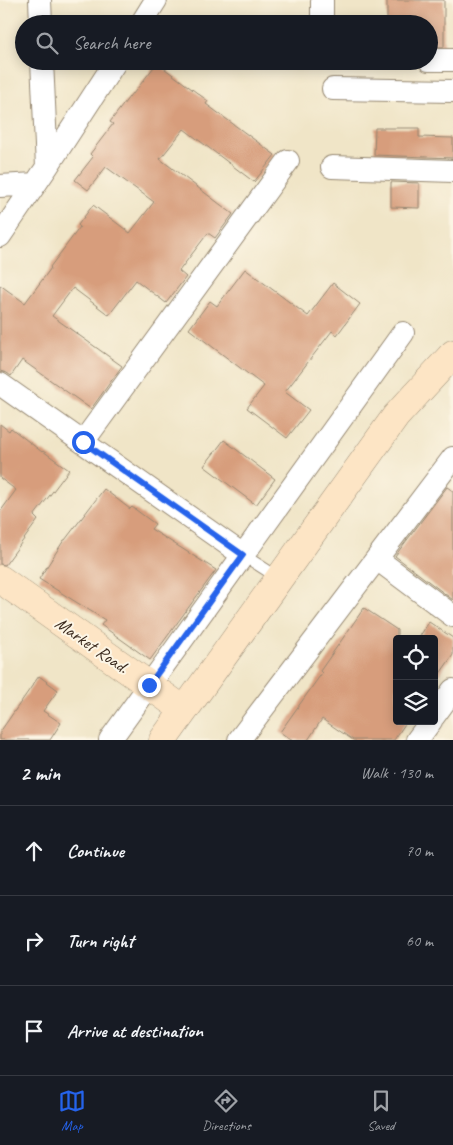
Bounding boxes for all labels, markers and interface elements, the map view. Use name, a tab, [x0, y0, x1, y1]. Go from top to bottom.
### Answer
search box	[15, 15, 438, 70]
icon: search	[33, 29, 61, 57]
text: Search here	[73, 31, 150, 55]
route start	[72, 431, 95, 454]
street label: Market Road.	[51, 612, 133, 678]
map controls	[393, 635, 438, 725]
button: locate	[393, 635, 438, 680]
route end	[138, 674, 161, 697]
button: layers	[393, 680, 438, 725]
text: 2 min	[20, 760, 60, 786]
text: Walk · 130 m	[361, 763, 433, 783]
icon: ahead	[20, 837, 48, 865]
text: Continue	[67, 839, 124, 863]
text: 70 m	[406, 841, 433, 861]
icon: right	[20, 927, 48, 955]
text: Turn right	[67, 929, 134, 953]
text: 60 m	[406, 931, 433, 951]
icon: arrive	[20, 1017, 48, 1045]
text: Arrive at destination	[67, 1019, 203, 1043]
tab: Map	[58, 1087, 86, 1134]
tab: Directions	[202, 1087, 251, 1134]
tab: Saved	[367, 1087, 395, 1134]

